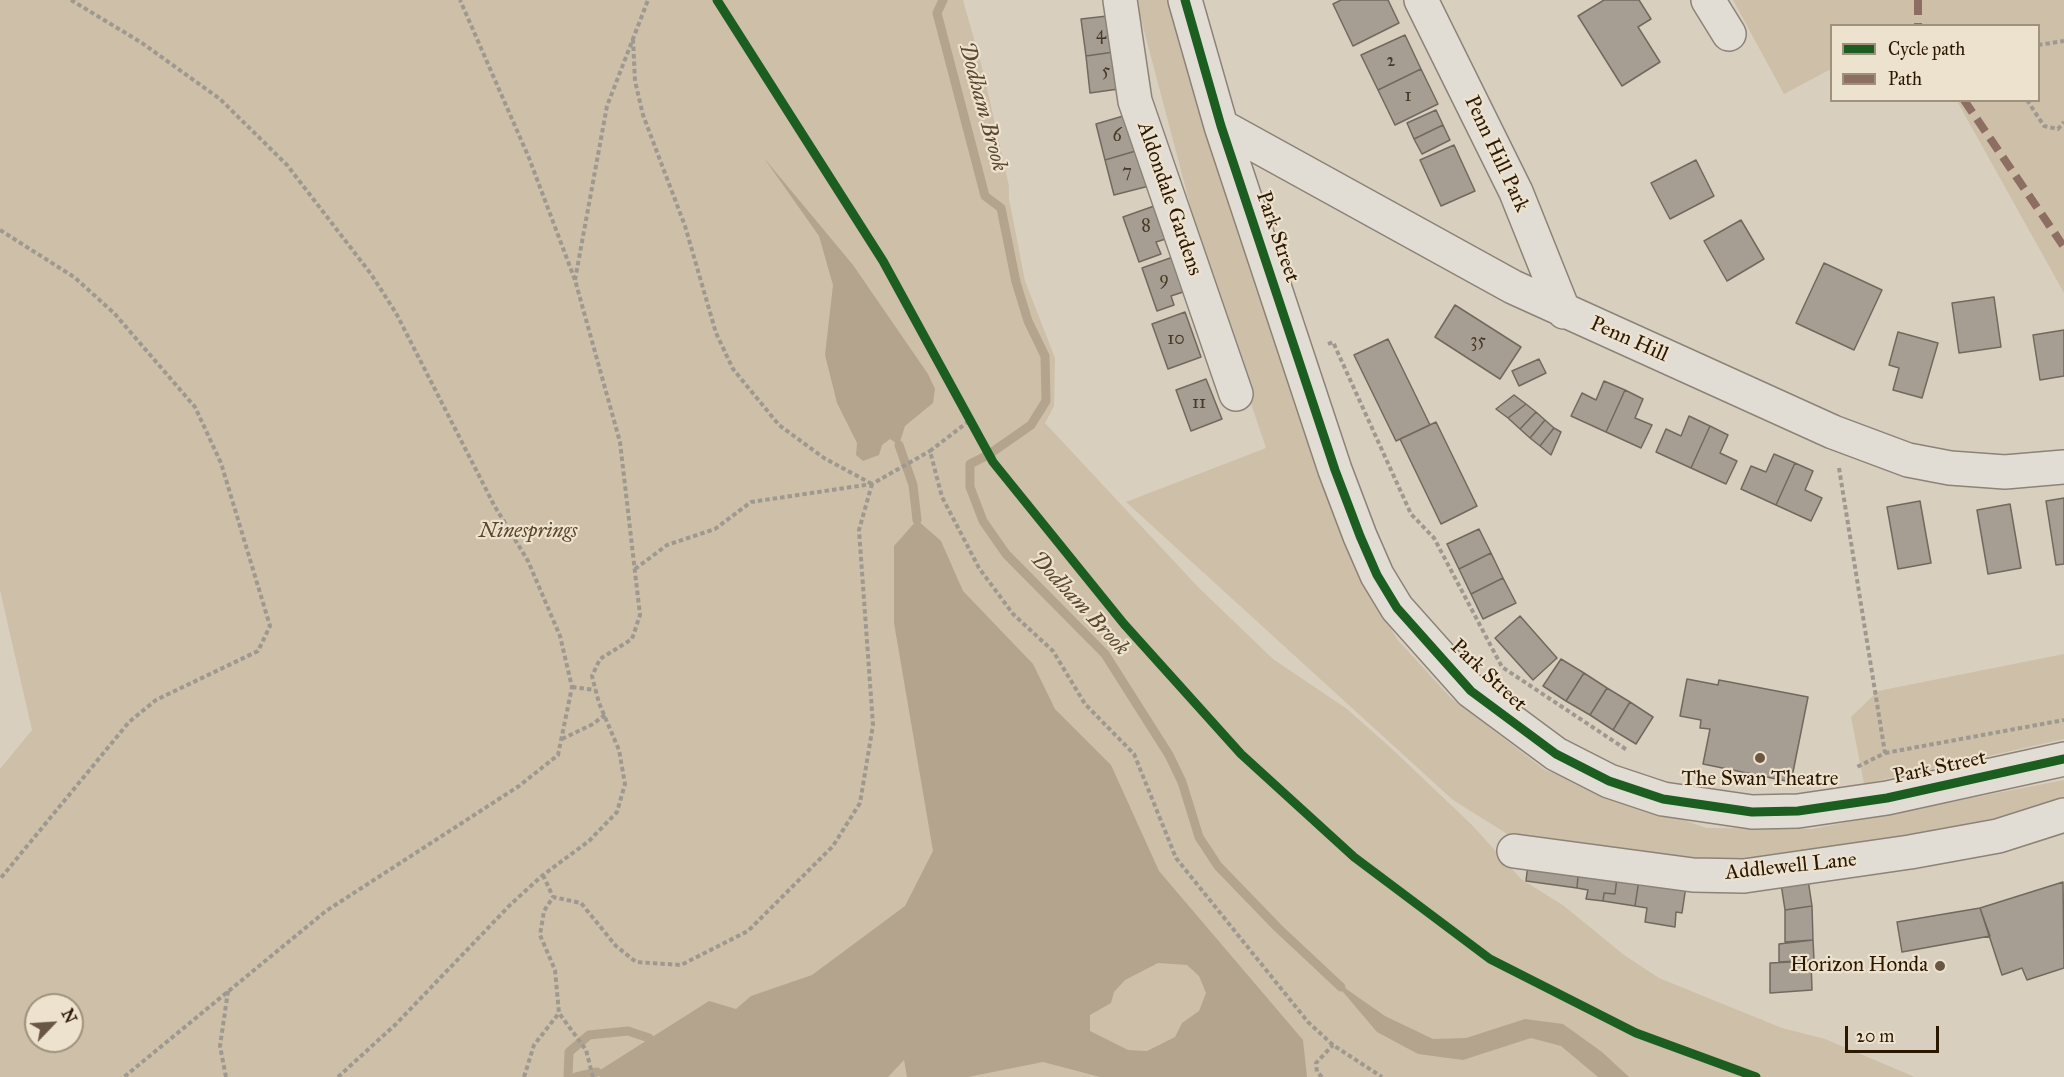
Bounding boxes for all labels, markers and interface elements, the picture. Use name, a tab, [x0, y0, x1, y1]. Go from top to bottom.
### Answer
house number: 4	[1096, 24, 1106, 46]
legend	[1830, 24, 2040, 102]
text: Cycle path	[1888, 38, 1965, 60]
water label: Dodham Brook	[952, 39, 1012, 175]
house number: 2	[1387, 51, 1395, 73]
house number: 5	[1102, 61, 1110, 83]
text: Path	[1888, 68, 1922, 90]
house number: 1	[1404, 86, 1412, 108]
street label: Penn Hill Park	[1458, 92, 1534, 216]
street label: Aldondale Gardens	[1131, 119, 1207, 279]
house number: 6	[1112, 126, 1122, 148]
house number: 7	[1122, 162, 1132, 184]
street label: Park Street	[1250, 188, 1304, 286]
house number: 8	[1141, 216, 1151, 238]
house number: 9	[1159, 269, 1169, 291]
street label: Penn Hill	[1586, 312, 1672, 368]
house number: 10	[1167, 329, 1185, 351]
house number: 35	[1470, 331, 1486, 353]
house number: 11	[1192, 393, 1206, 415]
park label: Ninesprings	[479, 519, 577, 545]
water label: Dodham Brook	[1024, 546, 1134, 662]
street label: Park Street	[1445, 635, 1531, 717]
street label: Park Street	[1891, 746, 1989, 790]
marker: The Swan Theatre	[1753, 751, 1767, 765]
place label: The Swan Theatre	[1681, 767, 1839, 793]
street label: Addlewell Lane	[1724, 848, 1858, 886]
place label: Horizon Honda	[1790, 953, 1928, 979]
marker: Horizon Honda	[1933, 959, 1947, 973]
north arrow	[24, 993, 84, 1053]
text: N	[57, 1006, 80, 1026]
scale bar	[1848, 1014, 1942, 1052]
text: 20 m	[1856, 1025, 1894, 1047]

